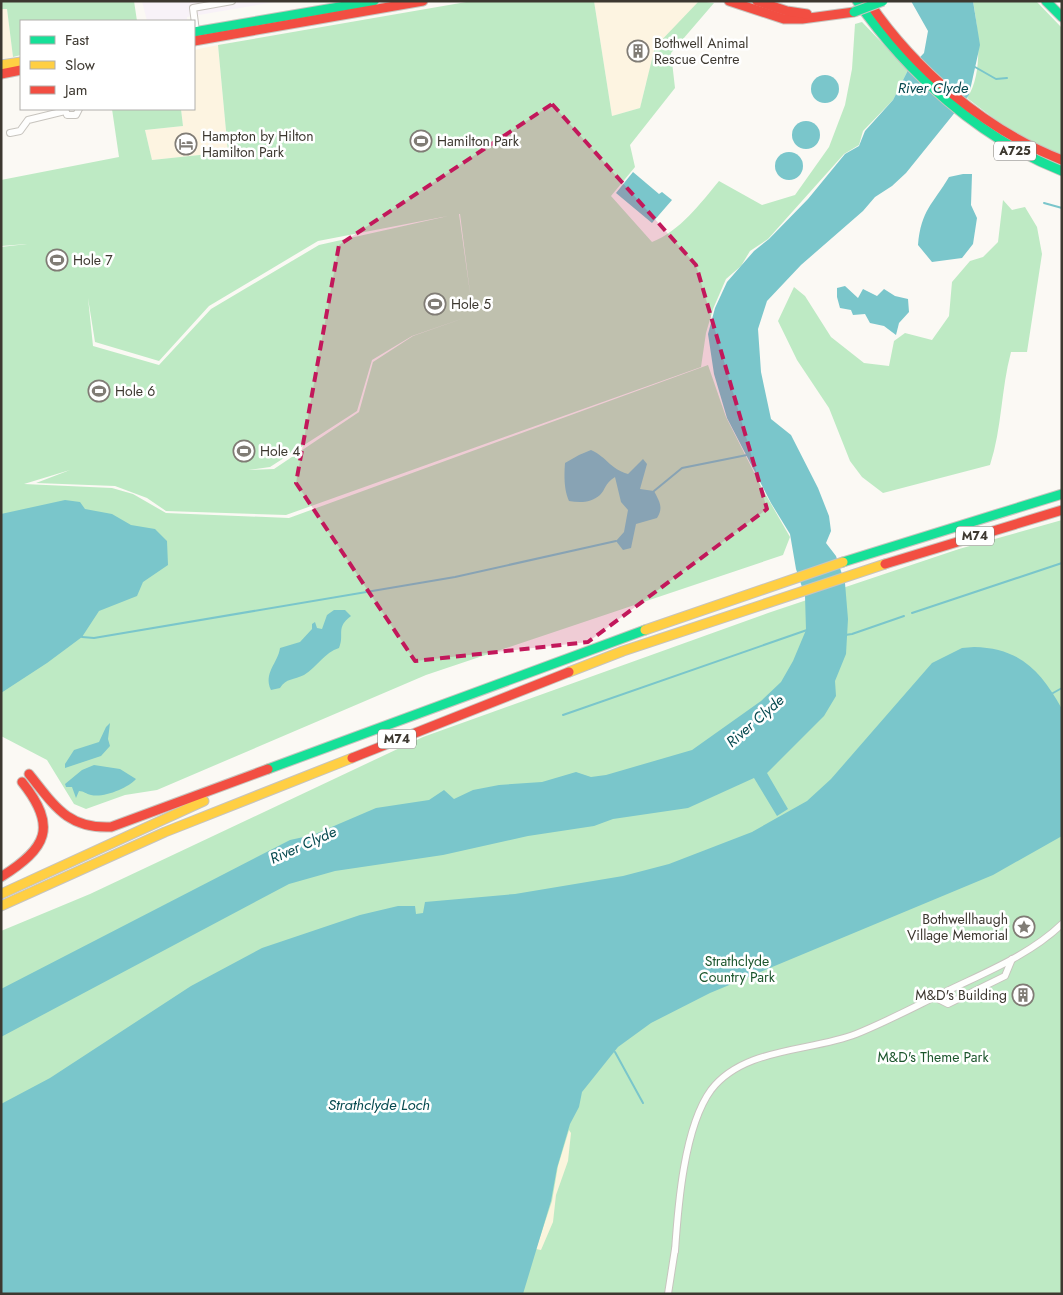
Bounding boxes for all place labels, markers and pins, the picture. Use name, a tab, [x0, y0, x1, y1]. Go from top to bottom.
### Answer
place label: Bothwell Animal Rescue Centre	[654, 33, 748, 69]
building icon: Bothwell Animal Rescue Centre	[626, 39, 650, 63]
place label: Hampton by Hilton Hamilton Park	[202, 126, 314, 162]
sports icon: Hamilton Park	[409, 129, 433, 153]
place label: Hamilton Park	[437, 131, 520, 151]
hotel icon: Hampton by Hilton Hamilton Park	[174, 132, 198, 156]
sports icon: Hole 7	[45, 248, 69, 272]
place label: Hole 7	[73, 250, 113, 270]
sports icon: Hole 5	[423, 292, 447, 316]
place label: Hole 5	[451, 294, 491, 314]
sports icon: Hole 6	[87, 379, 111, 403]
place label: Hole 6	[115, 381, 155, 401]
sports icon: Hole 4	[232, 439, 256, 463]
place label: Hole 4	[260, 441, 300, 461]
place label: Bothwellhaugh Village Memorial	[907, 909, 1008, 945]
place icon: Bothwellhaugh Village Memorial	[1012, 915, 1036, 939]
building icon: M&D's Building	[1011, 983, 1035, 1007]
place label: M&D's Building	[915, 985, 1007, 1005]

